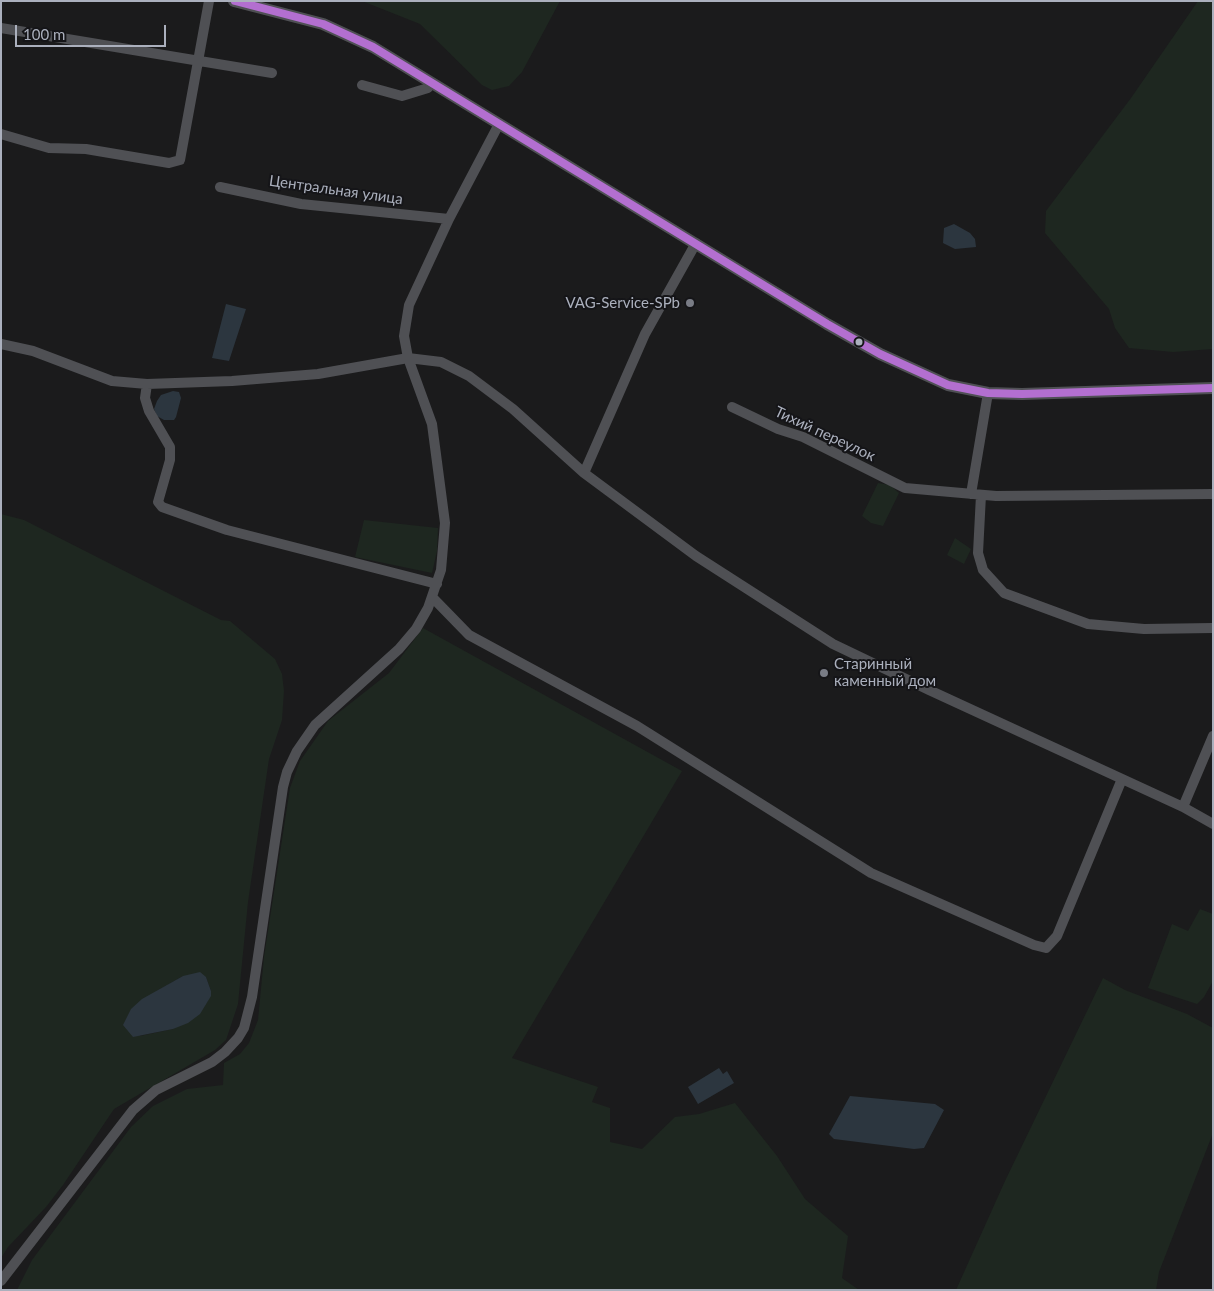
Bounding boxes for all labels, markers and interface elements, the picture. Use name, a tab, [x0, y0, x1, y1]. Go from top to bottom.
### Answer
scale bar	[18, 15, 169, 47]
text: 100 m	[23, 25, 65, 43]
street label: Центральная улица	[268, 172, 404, 208]
place label: VAG-Service-SPb	[565, 294, 680, 312]
marker: VAG-Service-SPb	[684, 297, 696, 309]
unlabelled marker	[854, 337, 864, 347]
street label: Тихий переулок	[772, 403, 878, 465]
place label: Старинный каменный дом	[834, 655, 936, 690]
marker: Старинный каменный дом	[818, 667, 830, 679]

